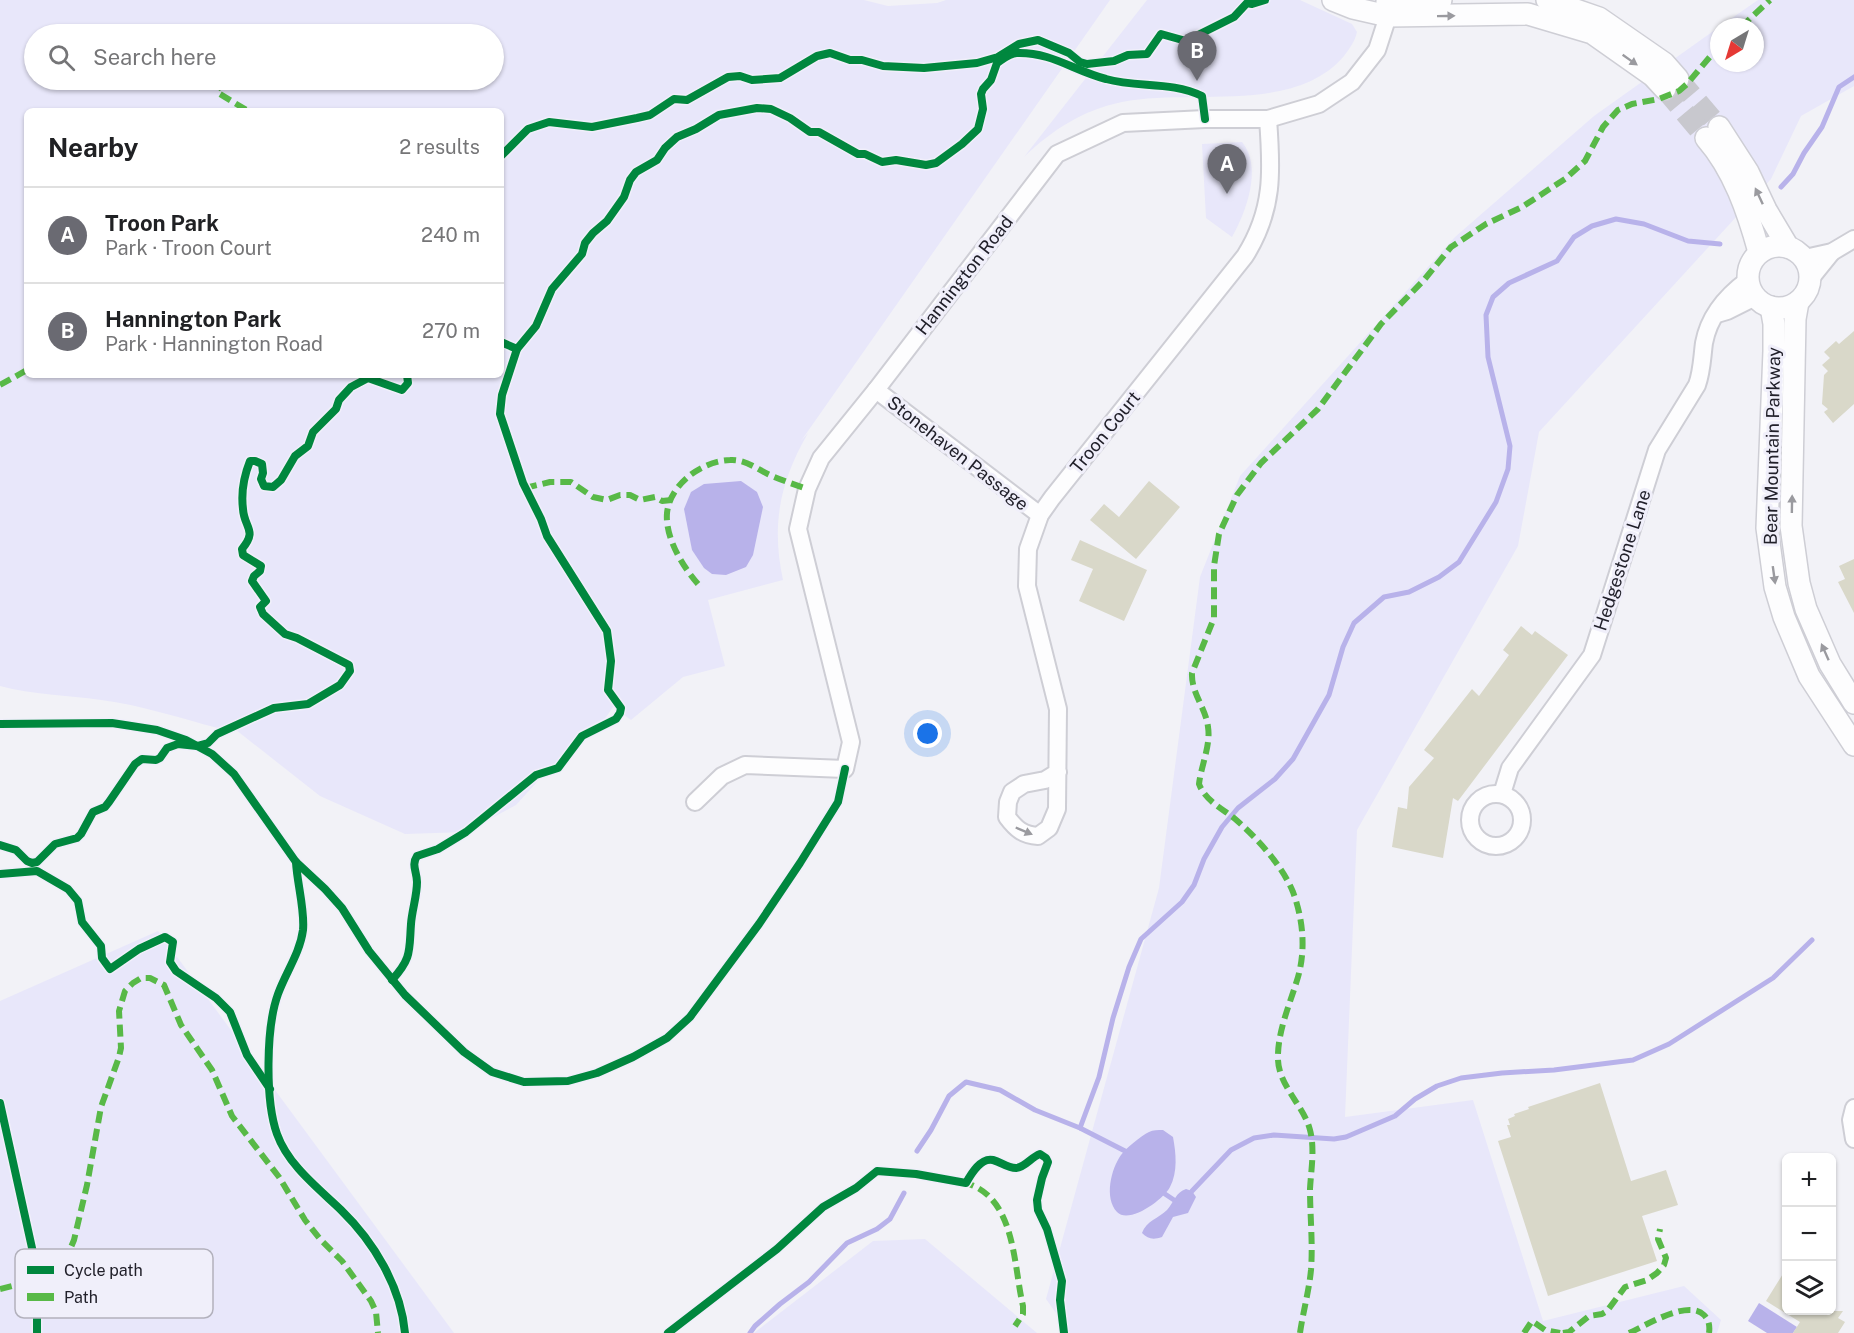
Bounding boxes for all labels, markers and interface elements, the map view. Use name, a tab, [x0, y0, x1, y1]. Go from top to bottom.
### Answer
one-way arrow	[1437, 11, 1456, 20]
north arrow	[1710, 18, 1764, 72]
search box	[24, 24, 504, 90]
pin: B	[1178, 32, 1216, 81]
icon: search	[45, 41, 78, 74]
text: Search here	[93, 44, 217, 70]
one-way arrow	[1622, 54, 1638, 66]
text: Nearby	[48, 132, 138, 163]
text: 2 results	[399, 135, 480, 159]
pin: A	[1208, 144, 1246, 194]
one-way arrow	[1755, 187, 1764, 204]
text: Troon Park	[105, 210, 219, 236]
street label: Hannington Road	[911, 211, 1017, 339]
text: A	[60, 223, 75, 247]
text: 240 m	[421, 223, 480, 247]
text: Park · Troon Court	[105, 236, 272, 260]
text: Hannington Park	[105, 306, 281, 332]
text: B	[61, 319, 74, 343]
text: 270 m	[422, 319, 480, 343]
text: Park · Hannington Road	[105, 332, 323, 356]
street label: Bear Mountain Parkway	[1760, 346, 1784, 545]
street label: Troon Court	[1066, 387, 1144, 477]
street label: Stonehaven Passage	[883, 391, 1033, 515]
street label: Hedgestone Lane	[1589, 487, 1655, 633]
one-way arrow	[1787, 495, 1797, 514]
one-way arrow	[1769, 565, 1778, 584]
one-way arrow	[1820, 643, 1830, 661]
your location	[913, 719, 942, 748]
one-way arrow	[1015, 826, 1033, 836]
map controls	[1782, 1153, 1836, 1315]
button: +	[1782, 1153, 1836, 1207]
button: −	[1782, 1207, 1836, 1261]
legend	[15, 1249, 213, 1318]
text: Cycle path	[64, 1261, 143, 1280]
button: layers	[1782, 1261, 1836, 1315]
text: Path	[64, 1288, 98, 1307]

